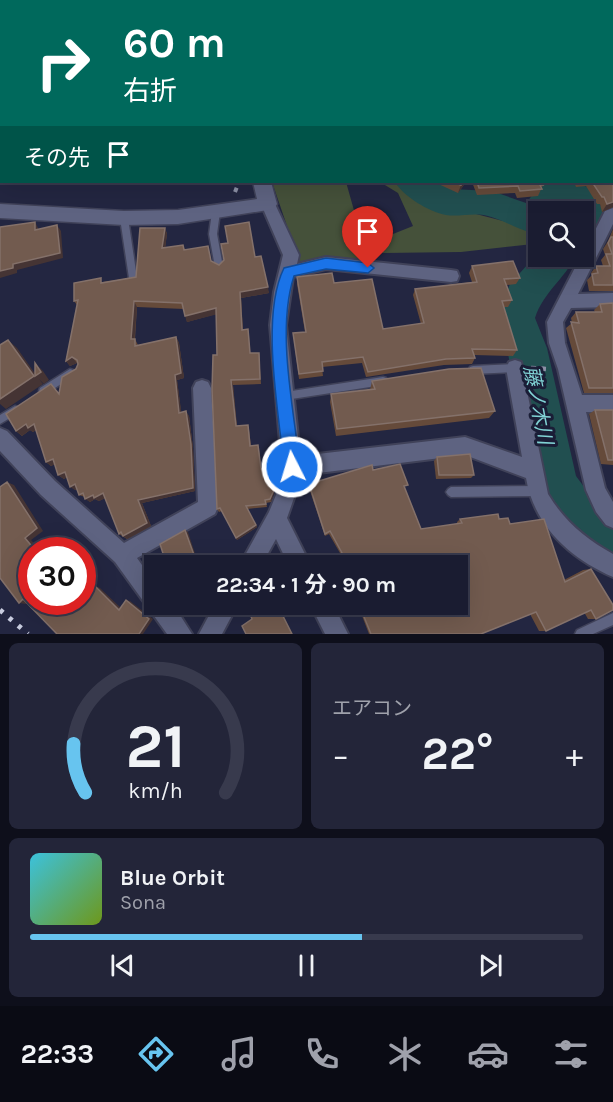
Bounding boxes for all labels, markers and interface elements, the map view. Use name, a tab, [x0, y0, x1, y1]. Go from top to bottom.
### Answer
text: 60 m	[123, 18, 226, 68]
icon: right	[24, 24, 102, 102]
text: 右折	[123, 75, 177, 107]
icon: arrive	[102, 138, 135, 171]
text: その先	[24, 145, 90, 171]
map controls	[528, 201, 594, 267]
button: search	[528, 201, 594, 267]
pin	[342, 206, 393, 268]
icon: arrive	[351, 215, 384, 248]
water label: 藤ノ木川	[519, 364, 557, 448]
position arrow	[260, 435, 324, 499]
speed limit sign: 30	[18, 537, 96, 615]
text: 22:34 · 1 分 · 90 m	[216, 572, 396, 598]
text: エアコン	[332, 697, 412, 720]
text: 21	[125, 710, 185, 783]
text: 22°	[422, 728, 493, 780]
text: −	[332, 736, 349, 774]
text: +	[566, 736, 583, 774]
text: km/h	[128, 778, 183, 803]
text: Blue Orbit	[120, 865, 225, 891]
text: Sona	[120, 891, 166, 914]
icon: previous	[106, 949, 139, 982]
icon: pause	[290, 949, 323, 982]
icon: next	[474, 949, 507, 982]
icon: directions	[135, 1033, 177, 1075]
icon: music	[218, 1033, 260, 1075]
icon: phone	[301, 1033, 343, 1075]
icon: climate	[384, 1033, 426, 1075]
icon: car	[467, 1033, 509, 1075]
icon: filters	[550, 1033, 592, 1075]
text: 22:33	[21, 1038, 94, 1070]

